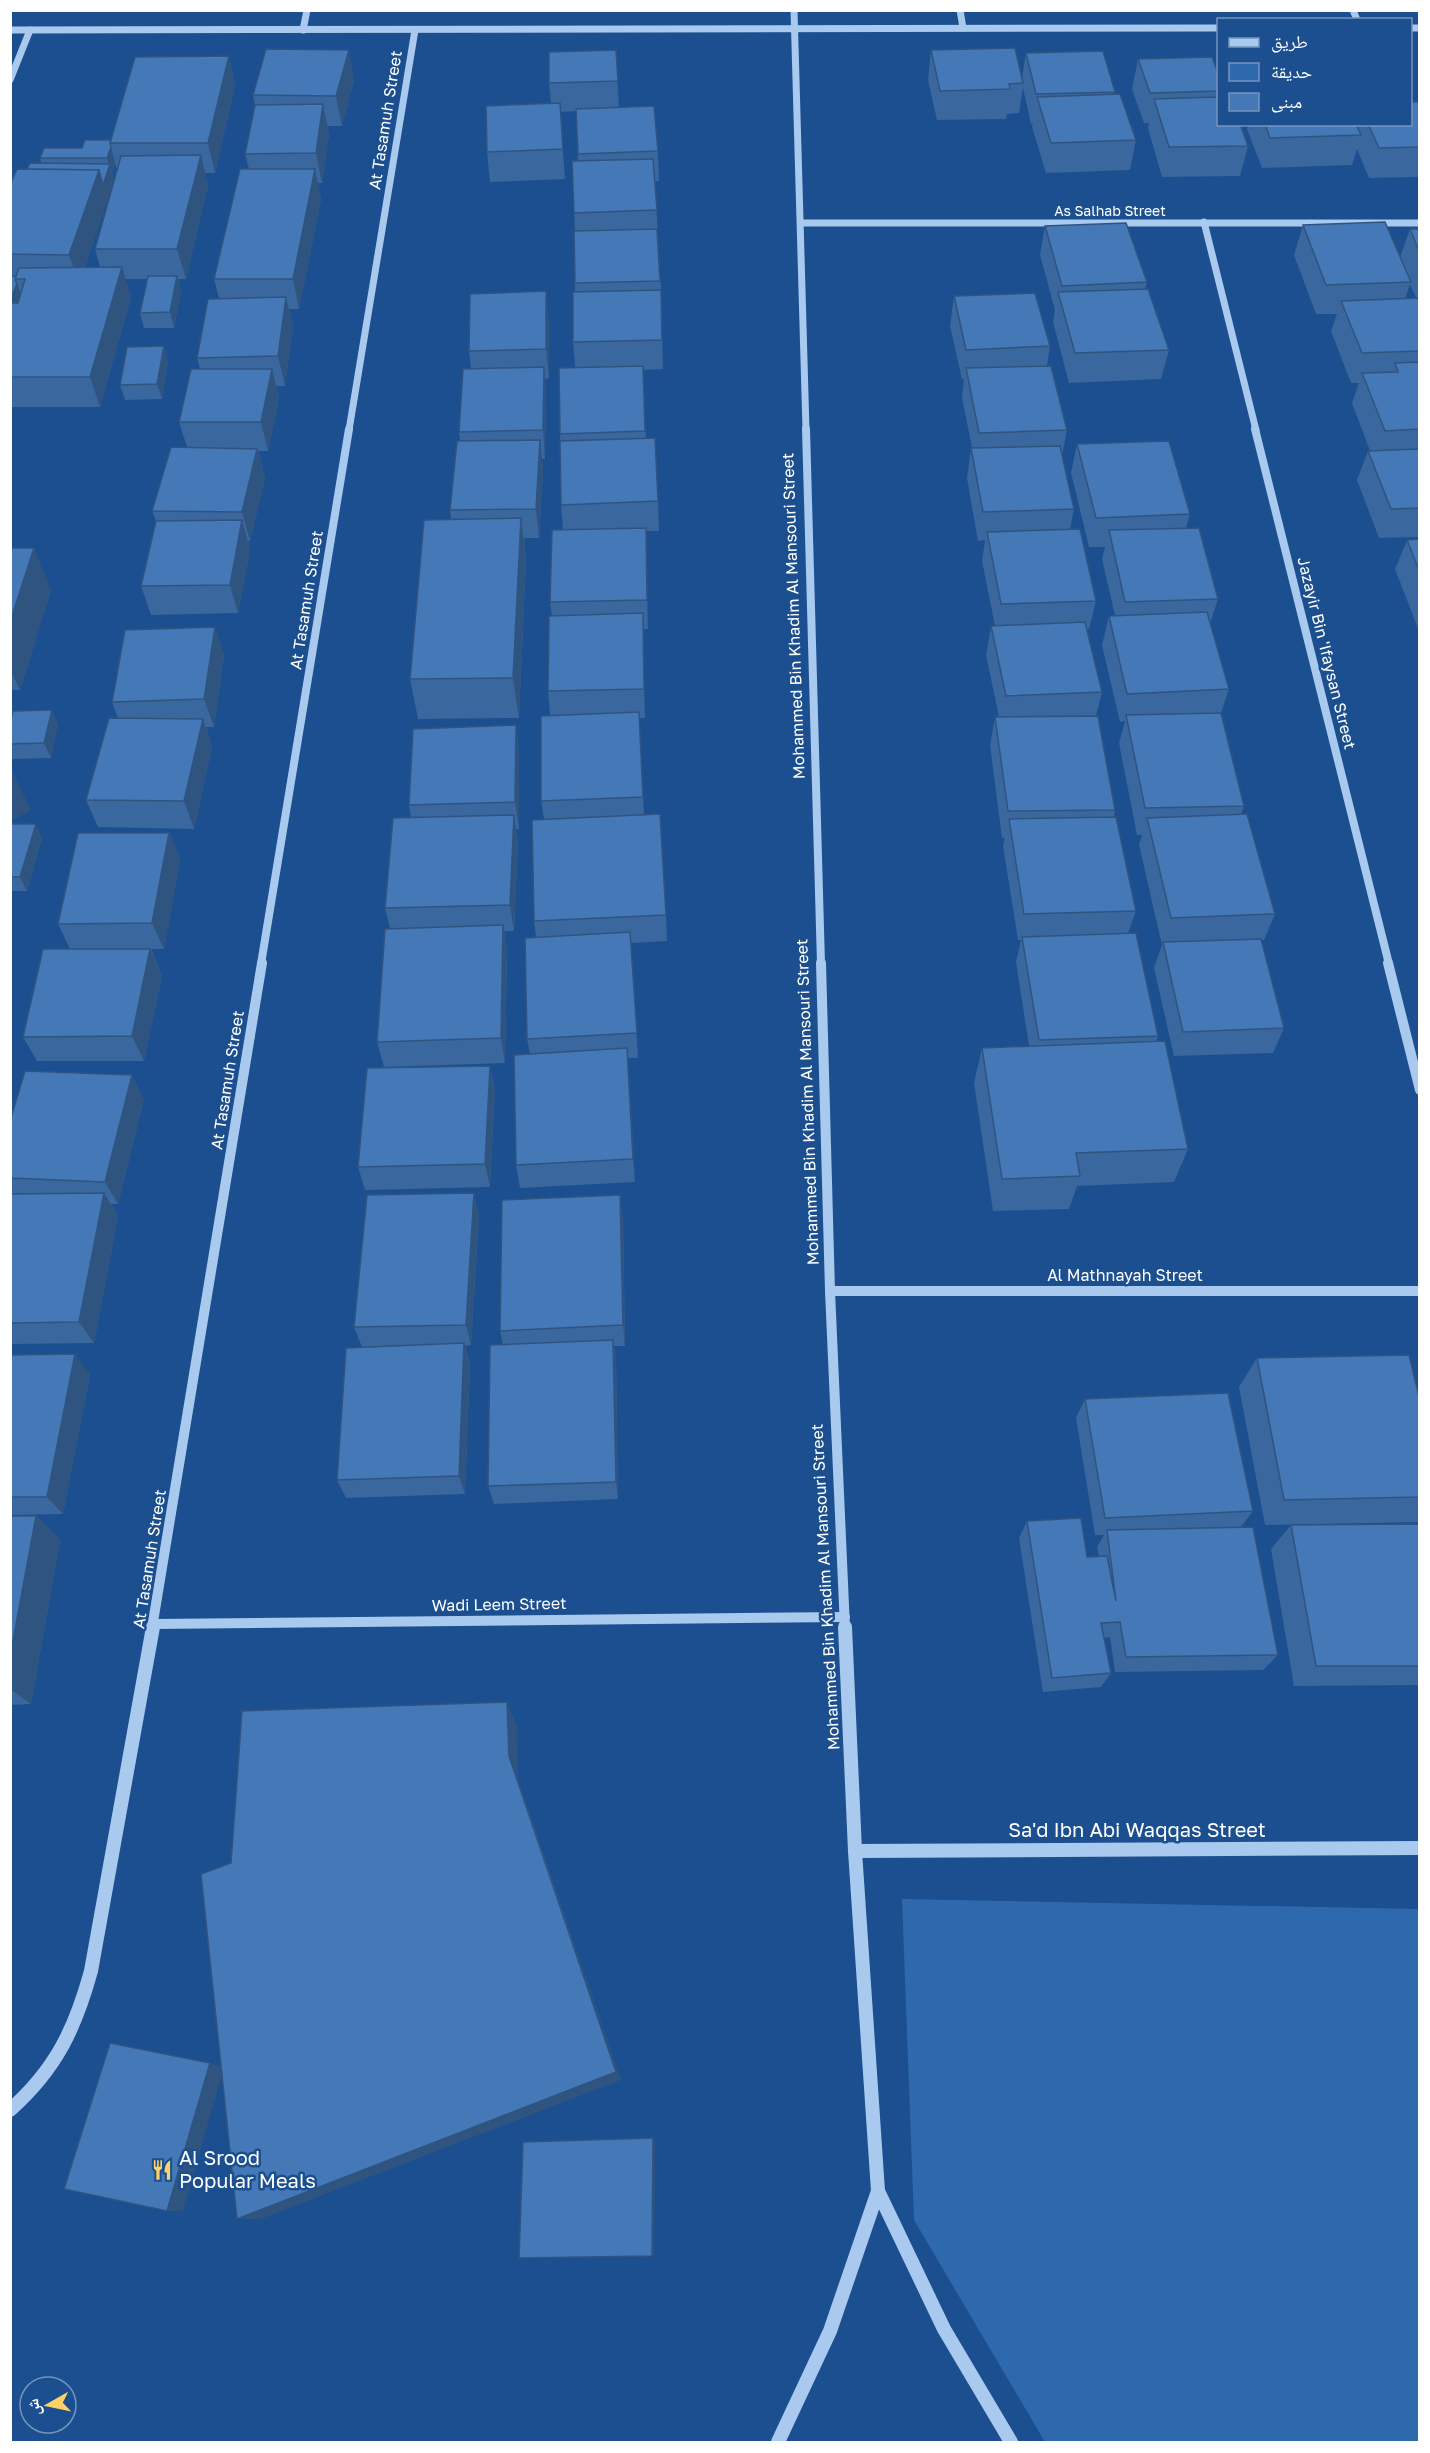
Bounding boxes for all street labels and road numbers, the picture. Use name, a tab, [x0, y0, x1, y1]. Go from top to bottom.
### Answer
street label: At Tasamuh Street	[364, 49, 406, 191]
street label: As Salhab Street	[1054, 202, 1166, 219]
street label: Mohammed Bin Khadim Al Mansouri Street	[777, 452, 809, 780]
street label: At Tasamuh Street	[285, 529, 327, 671]
street label: Jazayir Bin 'Ifaysan Street	[1293, 555, 1361, 751]
street label: Mohammed Bin Khadim Al Mansouri Street	[791, 938, 823, 1266]
street label: At Tasamuh Street	[206, 1009, 248, 1151]
street label: Al Mathnayah Street	[1047, 1265, 1203, 1285]
street label: Mohammed Bin Khadim Al Mansouri Street	[806, 1423, 844, 1751]
street label: At Tasamuh Street	[128, 1488, 170, 1630]
street label: Wadi Leem Street	[431, 1593, 567, 1615]
street label: Sa'd Ibn Abi Waqqas Street	[1008, 1817, 1266, 1841]

